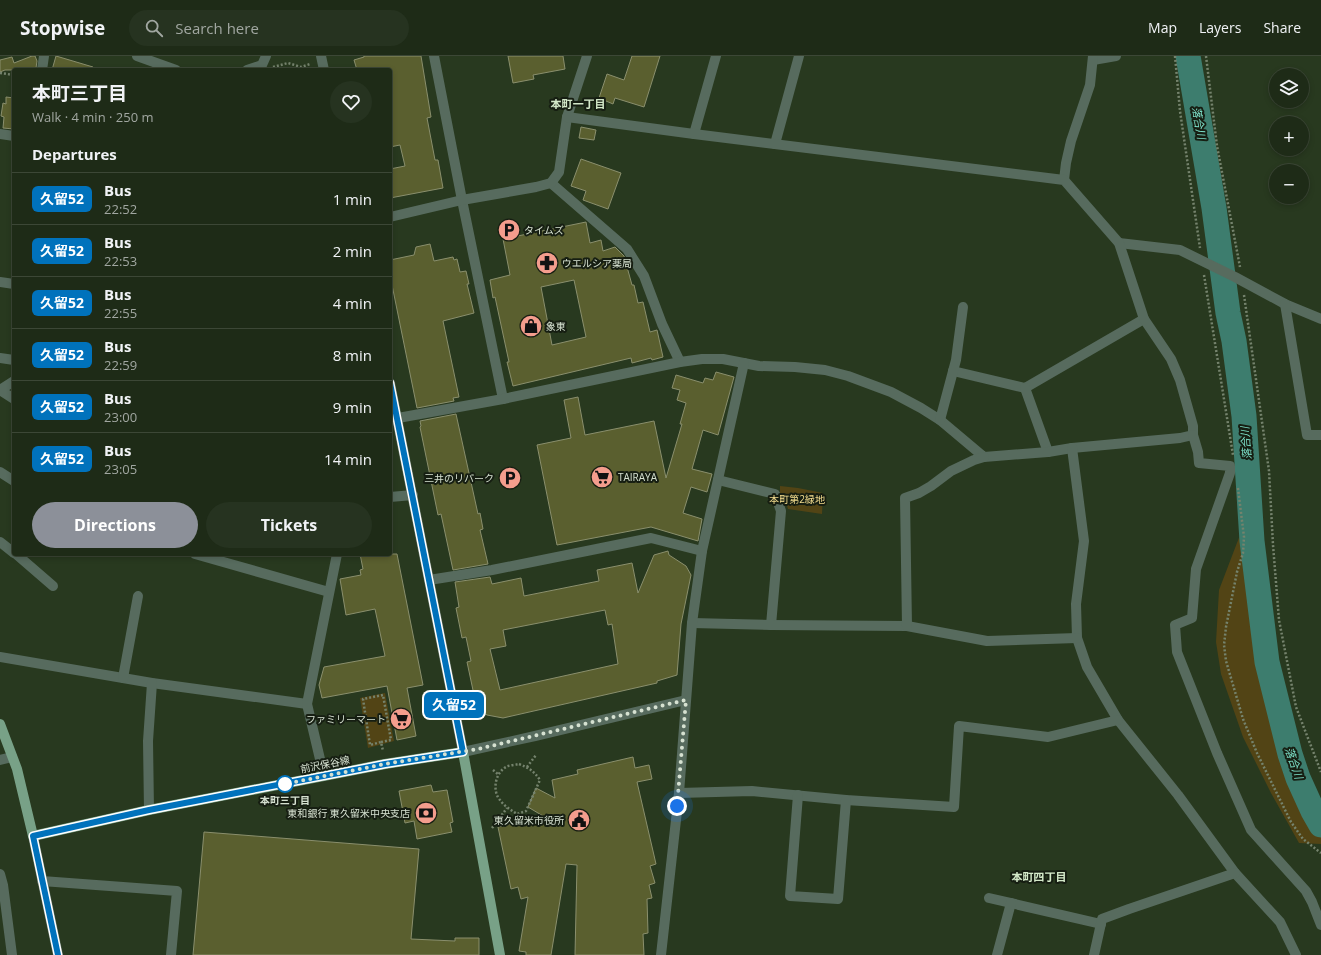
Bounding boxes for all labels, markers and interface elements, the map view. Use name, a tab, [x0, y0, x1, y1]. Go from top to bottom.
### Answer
search box	[129, 10, 409, 46]
text: Stopwise	[20, 15, 105, 41]
icon: search	[143, 17, 165, 39]
text: Search here	[175, 18, 259, 38]
text: Map	[1148, 18, 1177, 37]
text: Layers	[1199, 18, 1241, 37]
text: Share	[1263, 18, 1301, 37]
map controls	[1269, 68, 1309, 204]
button: layers	[1269, 68, 1309, 108]
text: 本町三丁目	[32, 80, 127, 106]
button: heart	[330, 81, 372, 123]
district label: 本町一丁目	[551, 96, 606, 111]
water label: 落合川	[1189, 105, 1210, 141]
text: Walk · 4 min · 250 m	[32, 108, 154, 126]
button: +	[1269, 116, 1309, 156]
text: Departures	[32, 144, 117, 164]
button: −	[1269, 164, 1309, 204]
text: Bus	[104, 180, 131, 200]
text: 久留52	[40, 189, 84, 208]
text: 1 min	[333, 189, 372, 209]
text: 22:52	[104, 200, 137, 218]
parking icon: タイムズ	[496, 217, 522, 243]
place label: タイムズ	[524, 223, 564, 237]
text: Bus	[104, 232, 131, 252]
text: 久留52	[40, 241, 84, 260]
text: 2 min	[333, 241, 372, 261]
pharmacy icon: ウエルシア薬局	[534, 250, 560, 276]
text: 22:53	[104, 252, 137, 270]
place label: ウエルシア薬局	[562, 256, 632, 270]
text: Bus	[104, 284, 131, 304]
text: 久留52	[40, 293, 84, 312]
text: 4 min	[333, 293, 372, 313]
text: 22:55	[104, 304, 137, 322]
shop icon: 象東	[518, 313, 544, 339]
place label: 象東	[546, 319, 566, 333]
text: Bus	[104, 336, 131, 356]
text: 久留52	[40, 345, 84, 364]
text: 8 min	[333, 345, 372, 365]
text: 22:59	[104, 356, 137, 374]
text: Bus	[104, 388, 131, 408]
text: 久留52	[40, 397, 84, 416]
text: 9 min	[333, 397, 372, 417]
text: 23:00	[104, 408, 137, 426]
water label: 落合川	[1237, 425, 1254, 460]
text: Bus	[104, 440, 131, 460]
text: 久留52	[40, 449, 84, 468]
text: 14 min	[324, 449, 372, 469]
text: 23:05	[104, 460, 137, 478]
supermarket icon: TAIRAYA	[589, 464, 615, 490]
parking icon: 三井のリパーク	[497, 465, 523, 491]
place label: TAIRAYA	[618, 470, 658, 484]
place label: 三井のリパーク	[424, 471, 494, 485]
park label: 本町第2緑地	[769, 492, 826, 506]
button: Directions	[32, 502, 198, 548]
button: Tickets	[206, 502, 372, 548]
line badge: 久留52	[426, 692, 482, 718]
text: 久留52	[432, 695, 476, 714]
supermarket icon: ファミリーマート	[388, 706, 414, 732]
place label: ファミリーマート	[306, 712, 386, 726]
water label: 落合川	[1282, 745, 1307, 782]
street label: 前沢保谷線	[299, 752, 351, 776]
marker: 本町三丁目	[276, 775, 294, 793]
place label: 本町三丁目	[259, 793, 310, 807]
your location	[667, 796, 687, 816]
bank icon: 東和銀行 東久留米中央支店	[413, 800, 439, 826]
place label: 東和銀行 東久留米中央支店	[287, 806, 410, 820]
public building icon: 東久留米市役所	[566, 807, 592, 833]
place label: 東久留米市役所	[494, 813, 564, 827]
district label: 本町四丁目	[1012, 869, 1067, 884]

